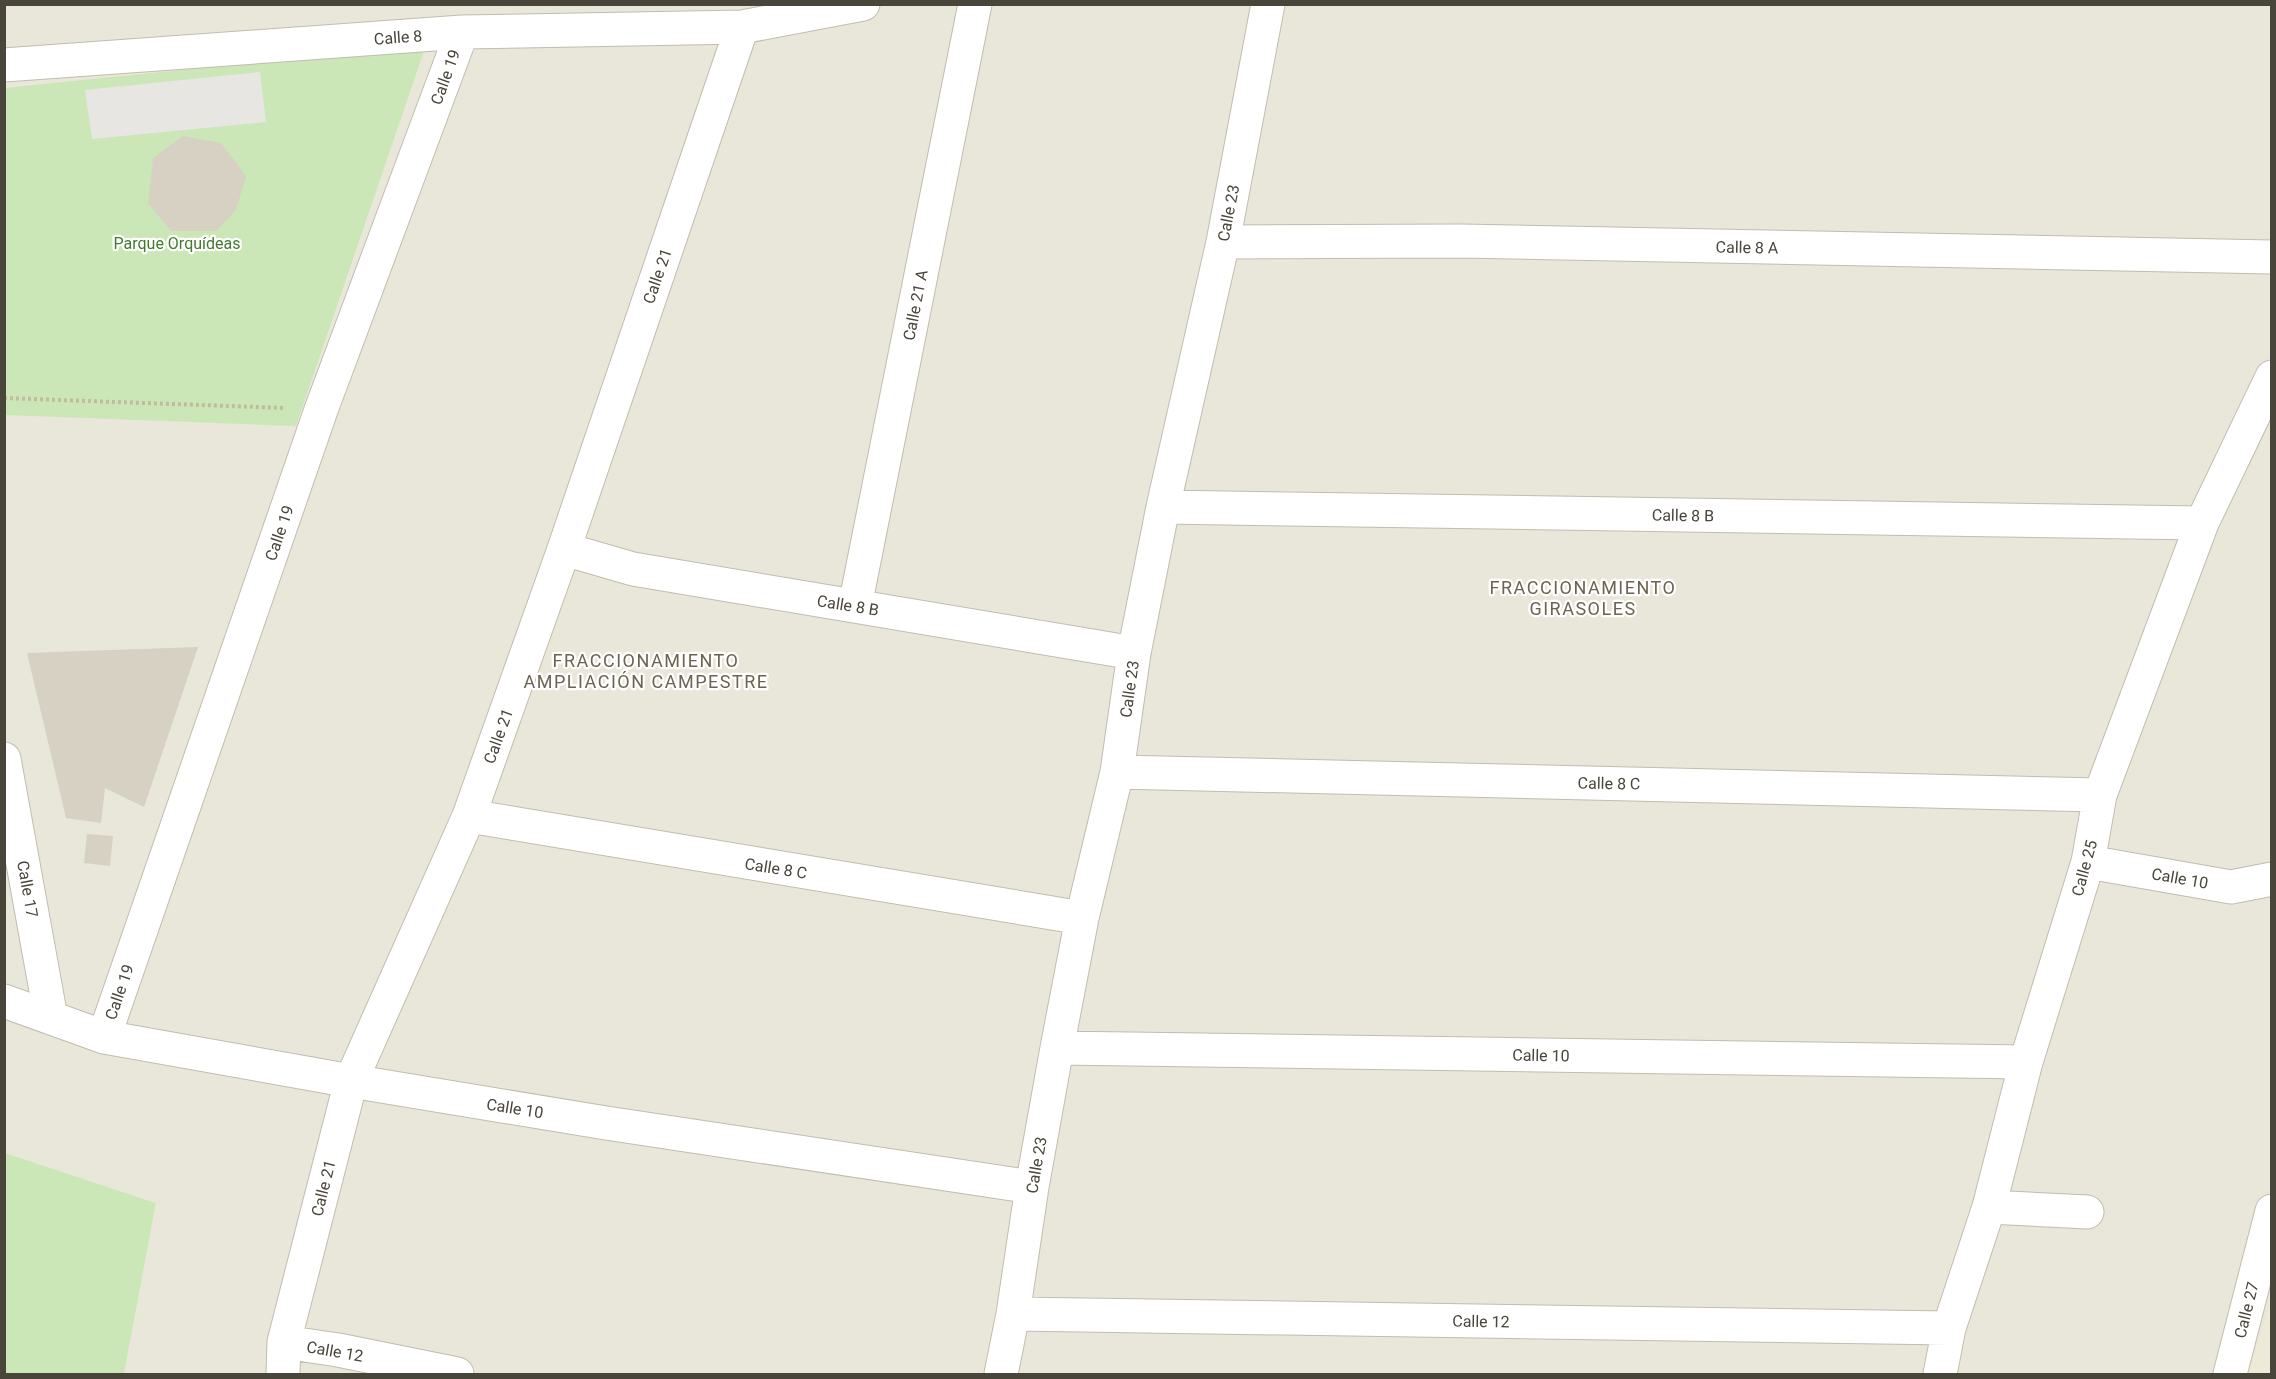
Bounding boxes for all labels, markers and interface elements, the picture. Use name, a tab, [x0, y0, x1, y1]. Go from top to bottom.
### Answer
street label: Calle 8	[373, 26, 423, 49]
street label: Calle 19	[427, 47, 464, 107]
street label: Calle 23	[1214, 183, 1243, 243]
park label: Parque Orquídeas	[114, 234, 240, 253]
street label: Calle 8 A	[1715, 237, 1779, 258]
street label: Calle 21	[639, 246, 676, 306]
street label: Calle 21 A	[899, 268, 932, 342]
street label: Calle 19	[261, 503, 298, 563]
street label: Calle 8 B	[1652, 505, 1714, 526]
district label: FRACCIONAMIENTO GIRASOLES	[1490, 577, 1676, 619]
street label: Calle 8 B	[816, 591, 880, 620]
district label: FRACCIONAMIENTO AMPLIACIÓN CAMPESTRE	[523, 650, 769, 692]
street label: Calle 23	[1116, 659, 1143, 719]
street label: Calle 21	[480, 706, 517, 766]
street label: Calle 8 C	[1577, 773, 1641, 794]
street label: Calle 25	[2068, 838, 2101, 898]
street label: Calle 8 C	[743, 854, 808, 883]
street label: Calle 17	[13, 859, 42, 919]
street label: Calle 10	[2150, 864, 2210, 893]
street label: Calle 19	[101, 962, 138, 1022]
street label: Calle 10	[1512, 1046, 1570, 1065]
street label: Calle 10	[485, 1095, 545, 1122]
street label: Calle 23	[1022, 1135, 1051, 1195]
street label: Calle 21	[307, 1158, 340, 1218]
street label: Calle 27	[2230, 1280, 2263, 1340]
street label: Calle 12	[1452, 1312, 1510, 1331]
street label: Calle 12	[305, 1337, 365, 1366]

